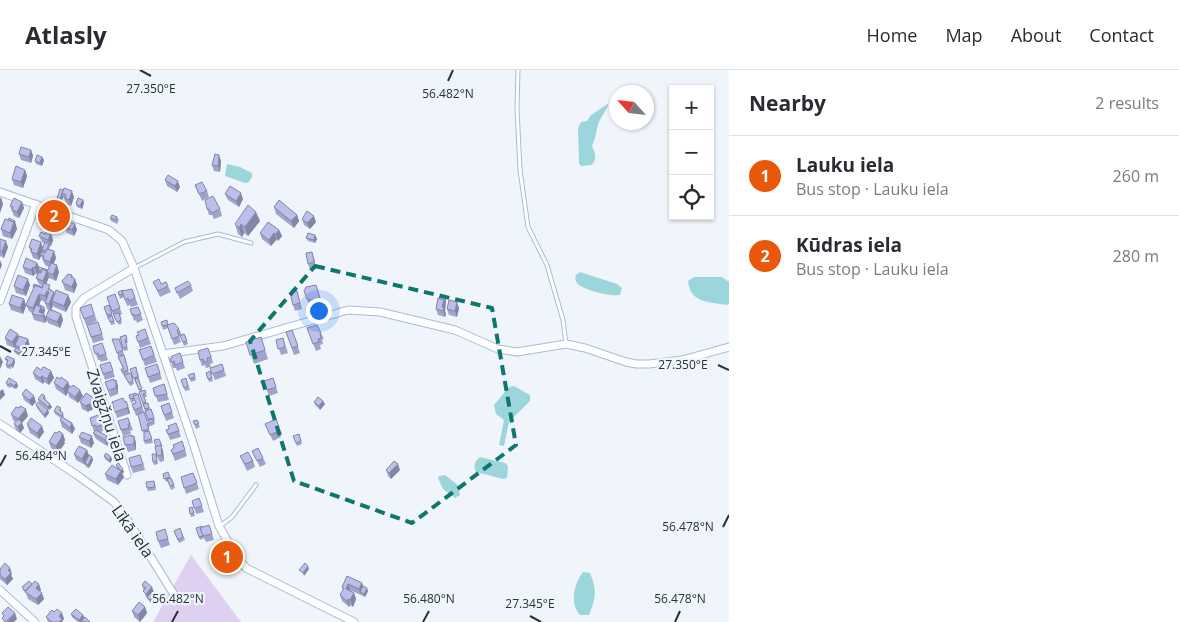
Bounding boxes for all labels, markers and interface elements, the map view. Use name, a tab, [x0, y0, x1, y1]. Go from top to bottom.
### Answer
text: Atlasly	[25, 18, 107, 51]
text: Home	[867, 23, 917, 47]
text: Map	[945, 23, 983, 47]
text: About	[1011, 23, 1061, 47]
text: Contact	[1089, 23, 1154, 47]
text: 27.350°E	[126, 80, 176, 97]
text: 56.482°N	[422, 85, 474, 102]
north arrow	[609, 85, 654, 130]
map controls	[669, 85, 714, 220]
button: +	[669, 85, 714, 130]
text: Nearby	[749, 89, 826, 117]
text: 2 results	[1095, 92, 1159, 114]
button: −	[669, 130, 714, 175]
text: Lauku iela	[796, 152, 894, 178]
text: 1	[760, 165, 770, 187]
text: 260 m	[1113, 165, 1159, 187]
button: locate	[669, 175, 714, 220]
text: Bus stop · Lauku iela	[796, 178, 949, 200]
pin: 2	[38, 197, 70, 235]
text: Kūdras iela	[796, 232, 902, 258]
text: 2	[760, 245, 770, 267]
text: 280 m	[1113, 245, 1159, 267]
text: Bus stop · Lauku iela	[796, 258, 949, 280]
your location	[306, 298, 332, 324]
text: 27.345°E	[21, 343, 71, 360]
text: 27.350°E	[658, 356, 708, 373]
street label: Zvaigžņu iela	[82, 366, 132, 464]
text: 56.484°N	[15, 447, 67, 464]
street label: Līkā iela	[107, 500, 159, 562]
text: 56.478°N	[662, 518, 714, 535]
pin: 1	[211, 538, 243, 576]
text: 56.482°N	[152, 590, 204, 607]
text: 56.480°N	[403, 590, 455, 607]
text: 56.478°N	[654, 590, 706, 607]
text: 27.345°E	[505, 595, 555, 612]

